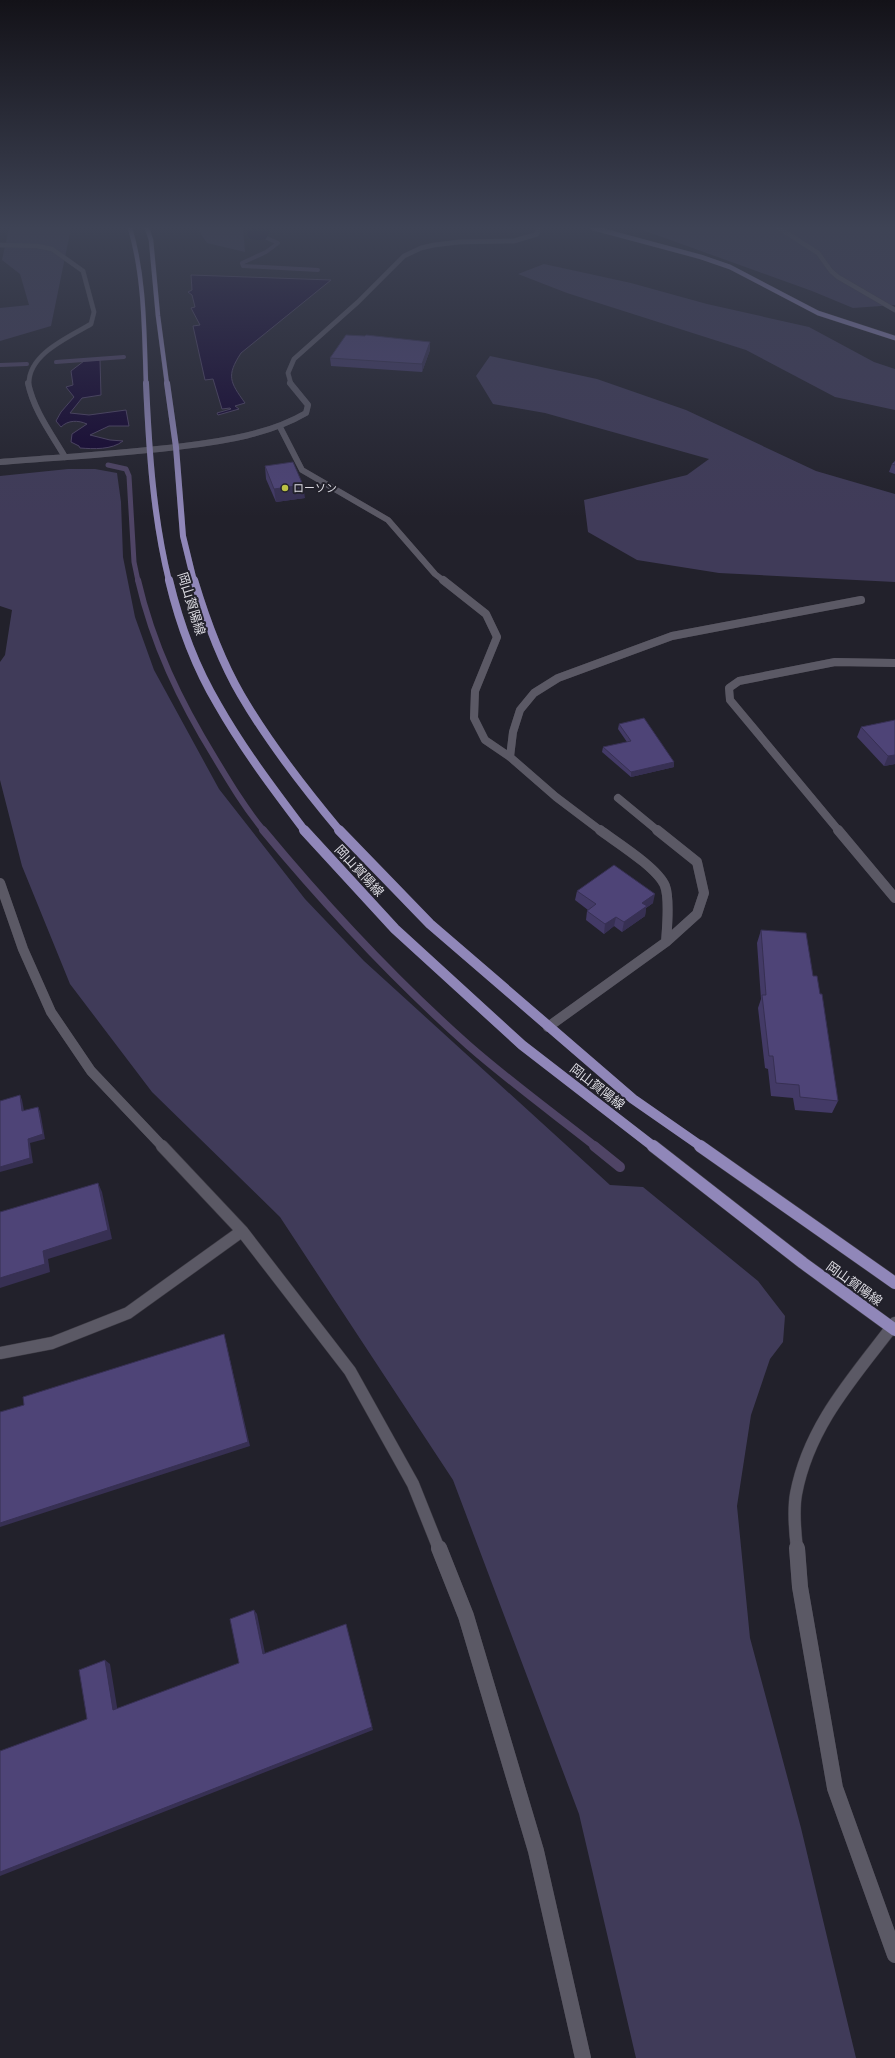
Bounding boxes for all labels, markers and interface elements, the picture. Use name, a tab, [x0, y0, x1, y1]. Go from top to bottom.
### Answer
place label: ローソン	[293, 482, 337, 495]
marker: ローソン	[280, 483, 290, 493]
street label: 岡山賀陽線	[174, 571, 208, 637]
street label: 岡山賀陽線	[331, 842, 387, 900]
street label: 岡山賀陽線	[566, 1061, 628, 1113]
street label: 岡山賀陽線	[823, 1258, 885, 1310]

